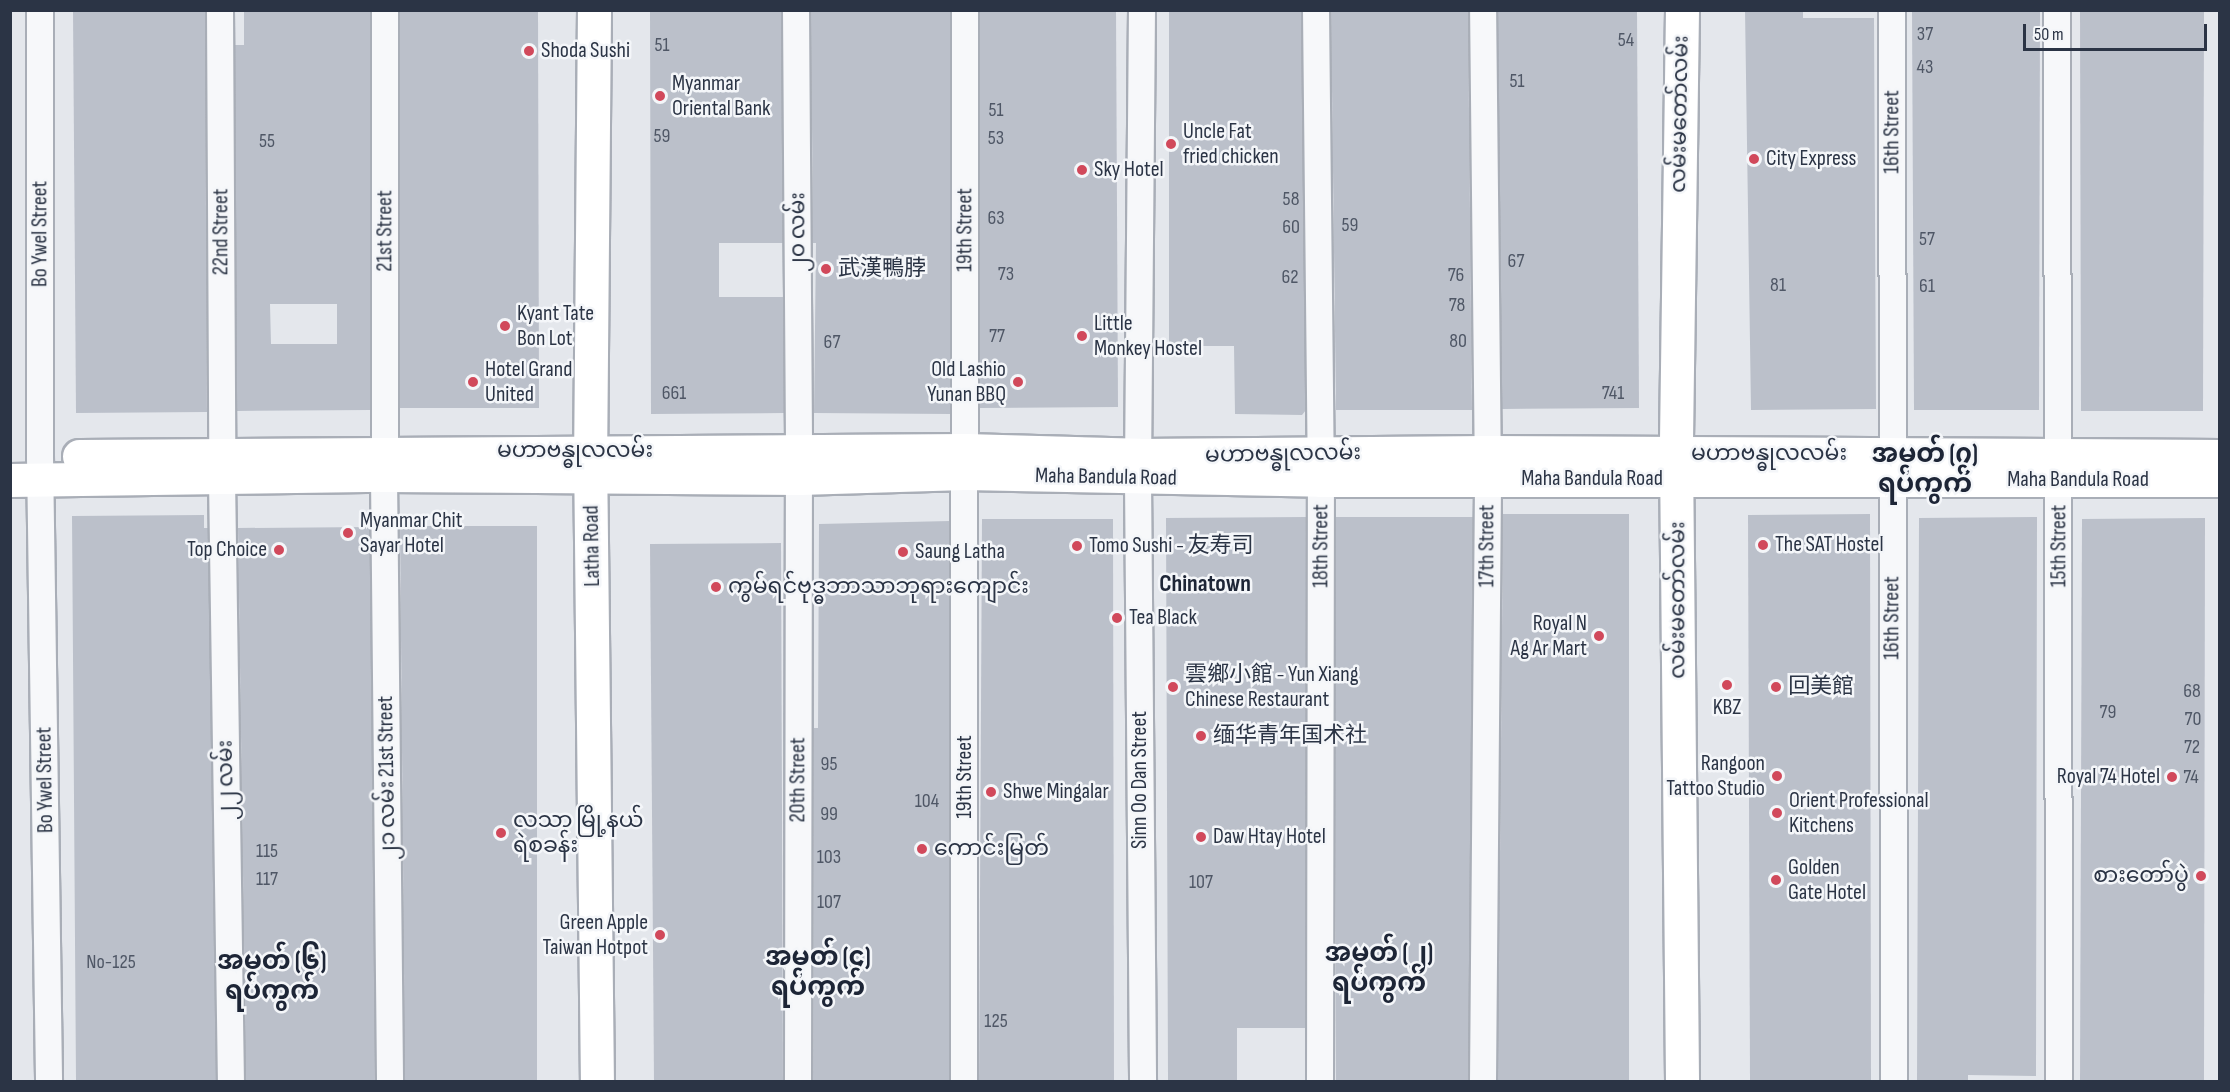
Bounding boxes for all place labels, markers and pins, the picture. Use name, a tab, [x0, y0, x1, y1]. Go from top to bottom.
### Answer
place label: Shoda Sushi	[541, 38, 630, 64]
marker: Shoda Sushi	[522, 44, 536, 58]
place label: Myanmar Oriental Bank	[672, 70, 770, 122]
marker: Myanmar Oriental Bank	[653, 89, 667, 103]
place label: Uncle Fat fried chicken	[1183, 118, 1279, 170]
marker: Uncle Fat fried chicken	[1164, 137, 1178, 151]
place label: City Express	[1766, 146, 1856, 172]
marker: City Express	[1747, 152, 1761, 166]
place label: Sky Hotel	[1094, 157, 1164, 183]
marker: Sky Hotel	[1075, 163, 1089, 177]
place label: 武漢鴨脖	[838, 256, 926, 282]
marker: 武漢鴨脖	[819, 262, 833, 276]
place label: Kyant Tate Bon Lot	[517, 300, 594, 352]
place label: Little Monkey Hostel	[1094, 310, 1202, 362]
marker: Kyant Tate Bon Lot	[498, 319, 512, 333]
marker: Little Monkey Hostel	[1075, 329, 1089, 343]
place label: Hotel Grand United	[485, 356, 572, 408]
place label: Old Lashio Yunan BBQ	[927, 356, 1006, 408]
marker: Hotel Grand United	[466, 375, 480, 389]
marker: Old Lashio Yunan BBQ	[1011, 375, 1025, 389]
place label: Myanmar Chit Sayar Hotel	[360, 507, 462, 558]
marker: Myanmar Chit Sayar Hotel	[341, 526, 355, 540]
place label: The SAT Hostel	[1775, 532, 1884, 558]
place label: Tomo Sushi - 友寿司	[1089, 533, 1253, 559]
place label: Top Choice	[187, 537, 267, 563]
marker: The SAT Hostel	[1756, 538, 1770, 552]
place label: Saung Latha	[915, 539, 1005, 565]
marker: Tomo Sushi - 友寿司	[1070, 539, 1084, 553]
marker: Top Choice	[272, 543, 286, 557]
marker: Saung Latha	[896, 545, 910, 559]
place label: ကွမ်ရင်ဗုဒ္ဓဘာသာဘုရားကျောင်း	[728, 574, 1029, 600]
marker: ကွမ်ရင်ဗုဒ္ဓဘာသာဘုရားကျောင်း	[709, 580, 723, 594]
place label: Tea Black	[1129, 605, 1197, 631]
place label: Royal N Ag Ar Mart	[1511, 610, 1587, 662]
marker: Tea Black	[1110, 611, 1124, 625]
marker: Royal N Ag Ar Mart	[1592, 629, 1606, 643]
place label: 雲鄉小館 - Yun Xiang Chinese Restaurant	[1185, 661, 1359, 712]
place label: 回美館	[1788, 674, 1854, 700]
marker: KBZ	[1720, 678, 1734, 692]
marker: 雲鄉小館 - Yun Xiang Chinese Restaurant	[1166, 680, 1180, 694]
marker: 回美館	[1769, 680, 1783, 694]
place label: KBZ	[1713, 695, 1741, 721]
place label: 缅华青年国术社	[1213, 723, 1367, 749]
marker: 缅华青年国术社	[1194, 729, 1208, 743]
place label: Rangoon Tattoo Studio	[1666, 750, 1765, 802]
place label: Royal 74 Hotel	[2057, 764, 2160, 790]
marker: Rangoon Tattoo Studio	[1770, 769, 1784, 783]
marker: Royal 74 Hotel	[2165, 770, 2179, 784]
place label: Shwe Mingalar	[1003, 779, 1109, 805]
marker: Shwe Mingalar	[984, 785, 998, 799]
place label: Orient Professional Kitchens	[1789, 787, 1929, 838]
marker: Orient Professional Kitchens	[1770, 806, 1784, 820]
place label: လသာ မြို့နယ် ရဲစခန်း	[513, 807, 644, 858]
place label: Daw Htay Hotel	[1213, 824, 1326, 850]
marker: လသာ မြို့နယ် ရဲစခန်း	[494, 826, 508, 840]
marker: Daw Htay Hotel	[1194, 830, 1208, 844]
place label: ကောင်းမြတ်	[934, 836, 1049, 862]
marker: ကောင်းမြတ်	[915, 842, 929, 856]
place label: Golden Gate Hotel	[1788, 854, 1866, 906]
place label: စားတော်ပွဲ	[2093, 863, 2189, 889]
marker: စားတော်ပွဲ	[2194, 869, 2208, 883]
marker: Golden Gate Hotel	[1769, 873, 1783, 887]
place label: Green Apple Taiwan Hotpot	[543, 909, 648, 960]
marker: Green Apple Taiwan Hotpot	[653, 928, 667, 942]

